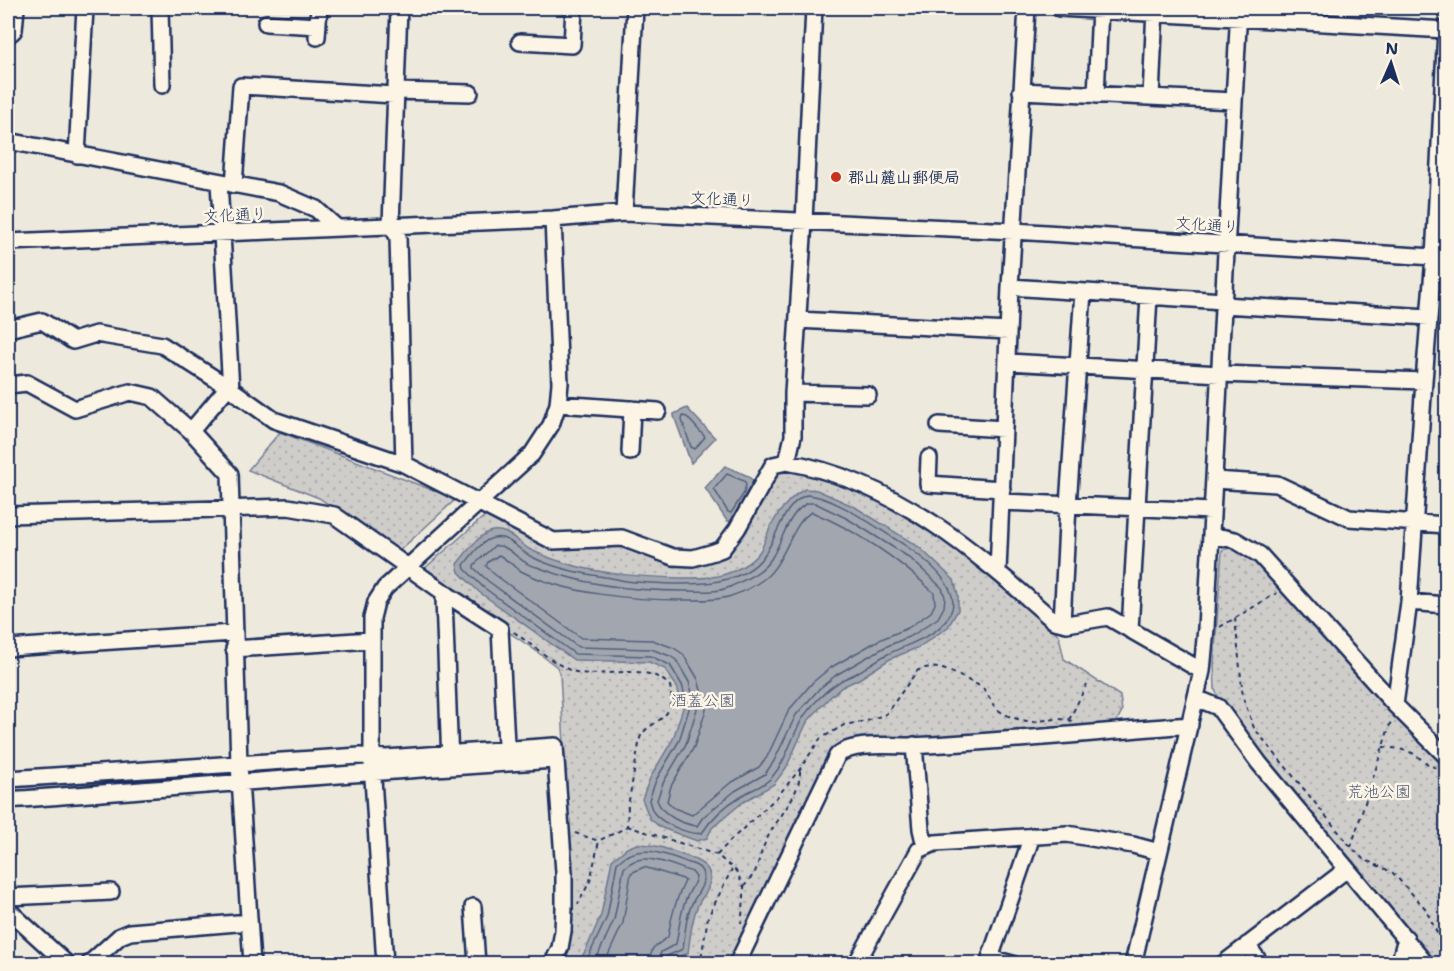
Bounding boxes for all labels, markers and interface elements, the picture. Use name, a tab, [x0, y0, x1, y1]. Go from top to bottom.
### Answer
north arrow	[1361, 33, 1421, 93]
text: N	[1385, 38, 1399, 59]
place label: 郡山麓山郵便局	[848, 167, 960, 188]
marker: 郡山麓山郵便局	[829, 170, 843, 184]
street label: 文化通り	[689, 187, 755, 211]
street label: 文化通り	[202, 203, 268, 227]
street label: 文化通り	[1174, 212, 1240, 238]
park label: 酒蓋公園	[671, 690, 735, 711]
park label: 荒池公園	[1347, 781, 1411, 802]

